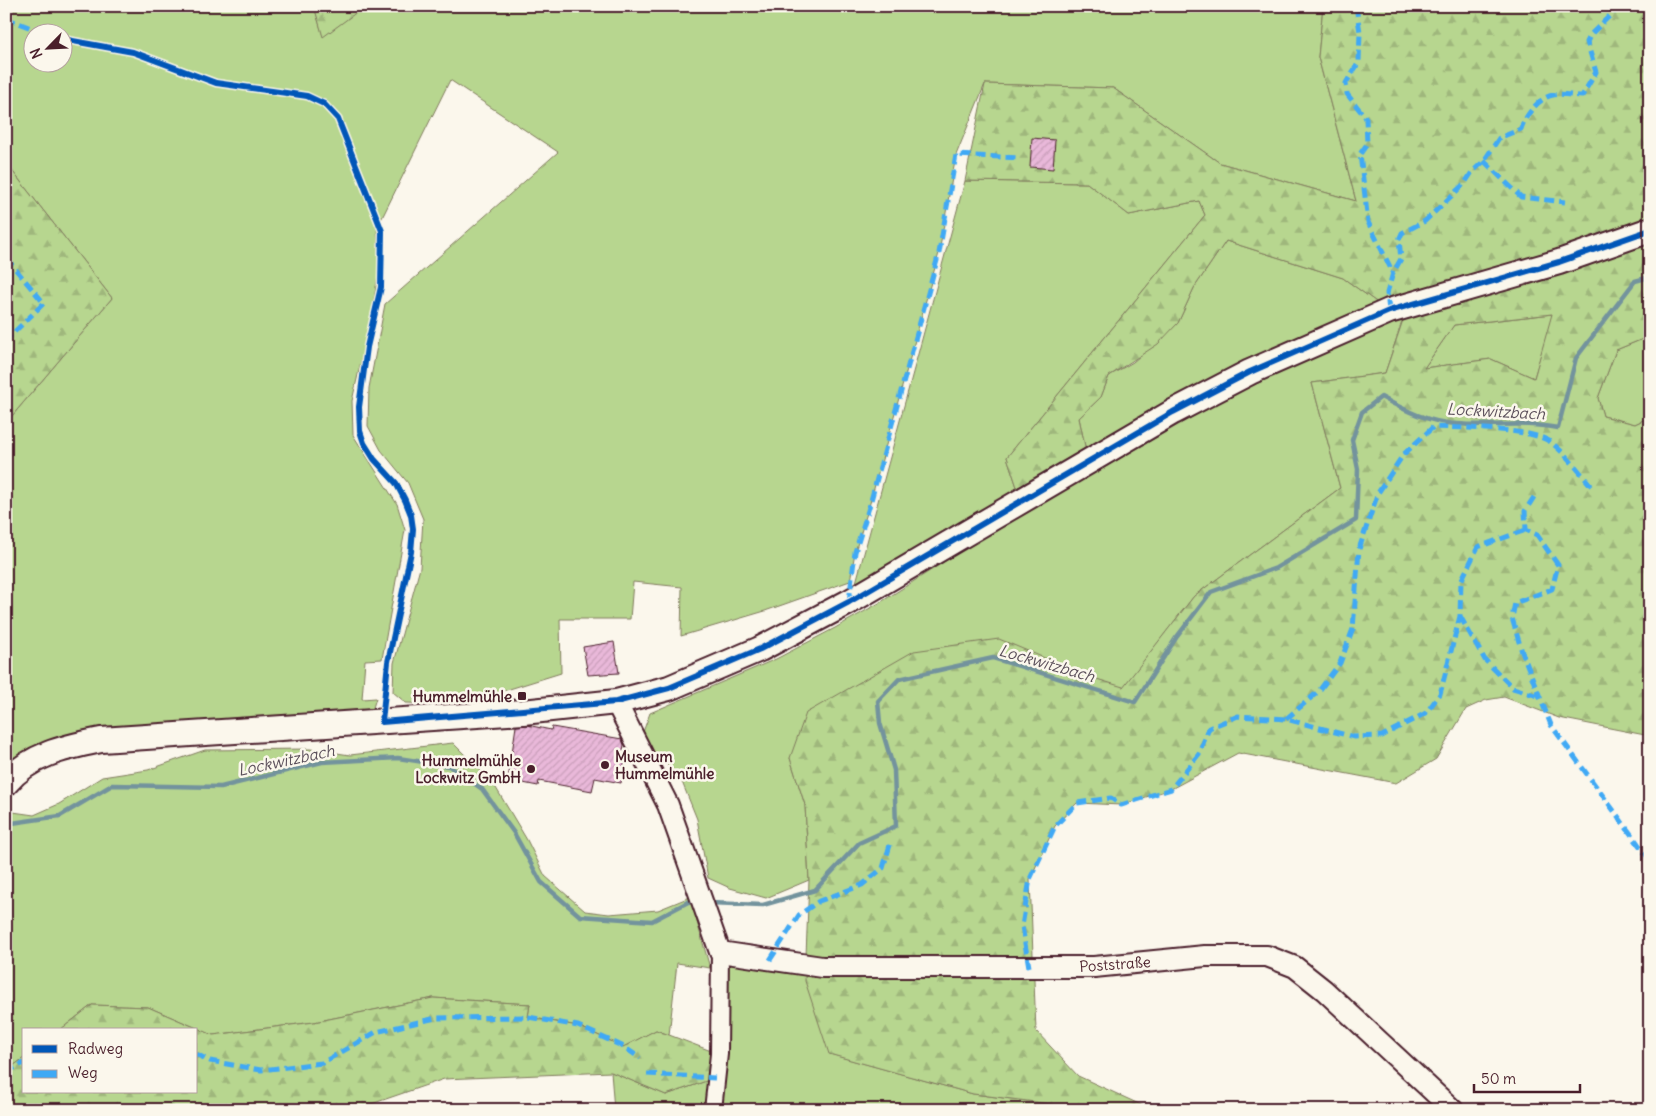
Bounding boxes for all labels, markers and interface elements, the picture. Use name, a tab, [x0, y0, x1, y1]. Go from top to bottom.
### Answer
north arrow	[22, 22, 72, 72]
text: N	[26, 45, 46, 61]
water label: Lockwitzbach	[1446, 398, 1546, 424]
water label: Lockwitzbach	[997, 640, 1098, 686]
place label: Hummelmühle	[413, 687, 512, 706]
marker: Hummelmühle	[516, 690, 528, 702]
water label: Lockwitzbach	[236, 740, 337, 780]
place label: Museum Hummelmühle	[615, 747, 714, 783]
place label: Hummelmühle Lockwitz GmbH	[415, 751, 521, 787]
marker: Museum Hummelmühle	[599, 759, 611, 771]
marker: Hummelmühle Lockwitz GmbH	[525, 763, 537, 775]
street label: Poststraße	[1079, 952, 1151, 976]
legend	[22, 1028, 198, 1094]
text: Radweg	[68, 1039, 123, 1058]
scale bar	[1474, 1061, 1580, 1093]
text: Weg	[68, 1063, 98, 1082]
text: 50 m	[1481, 1069, 1516, 1088]

